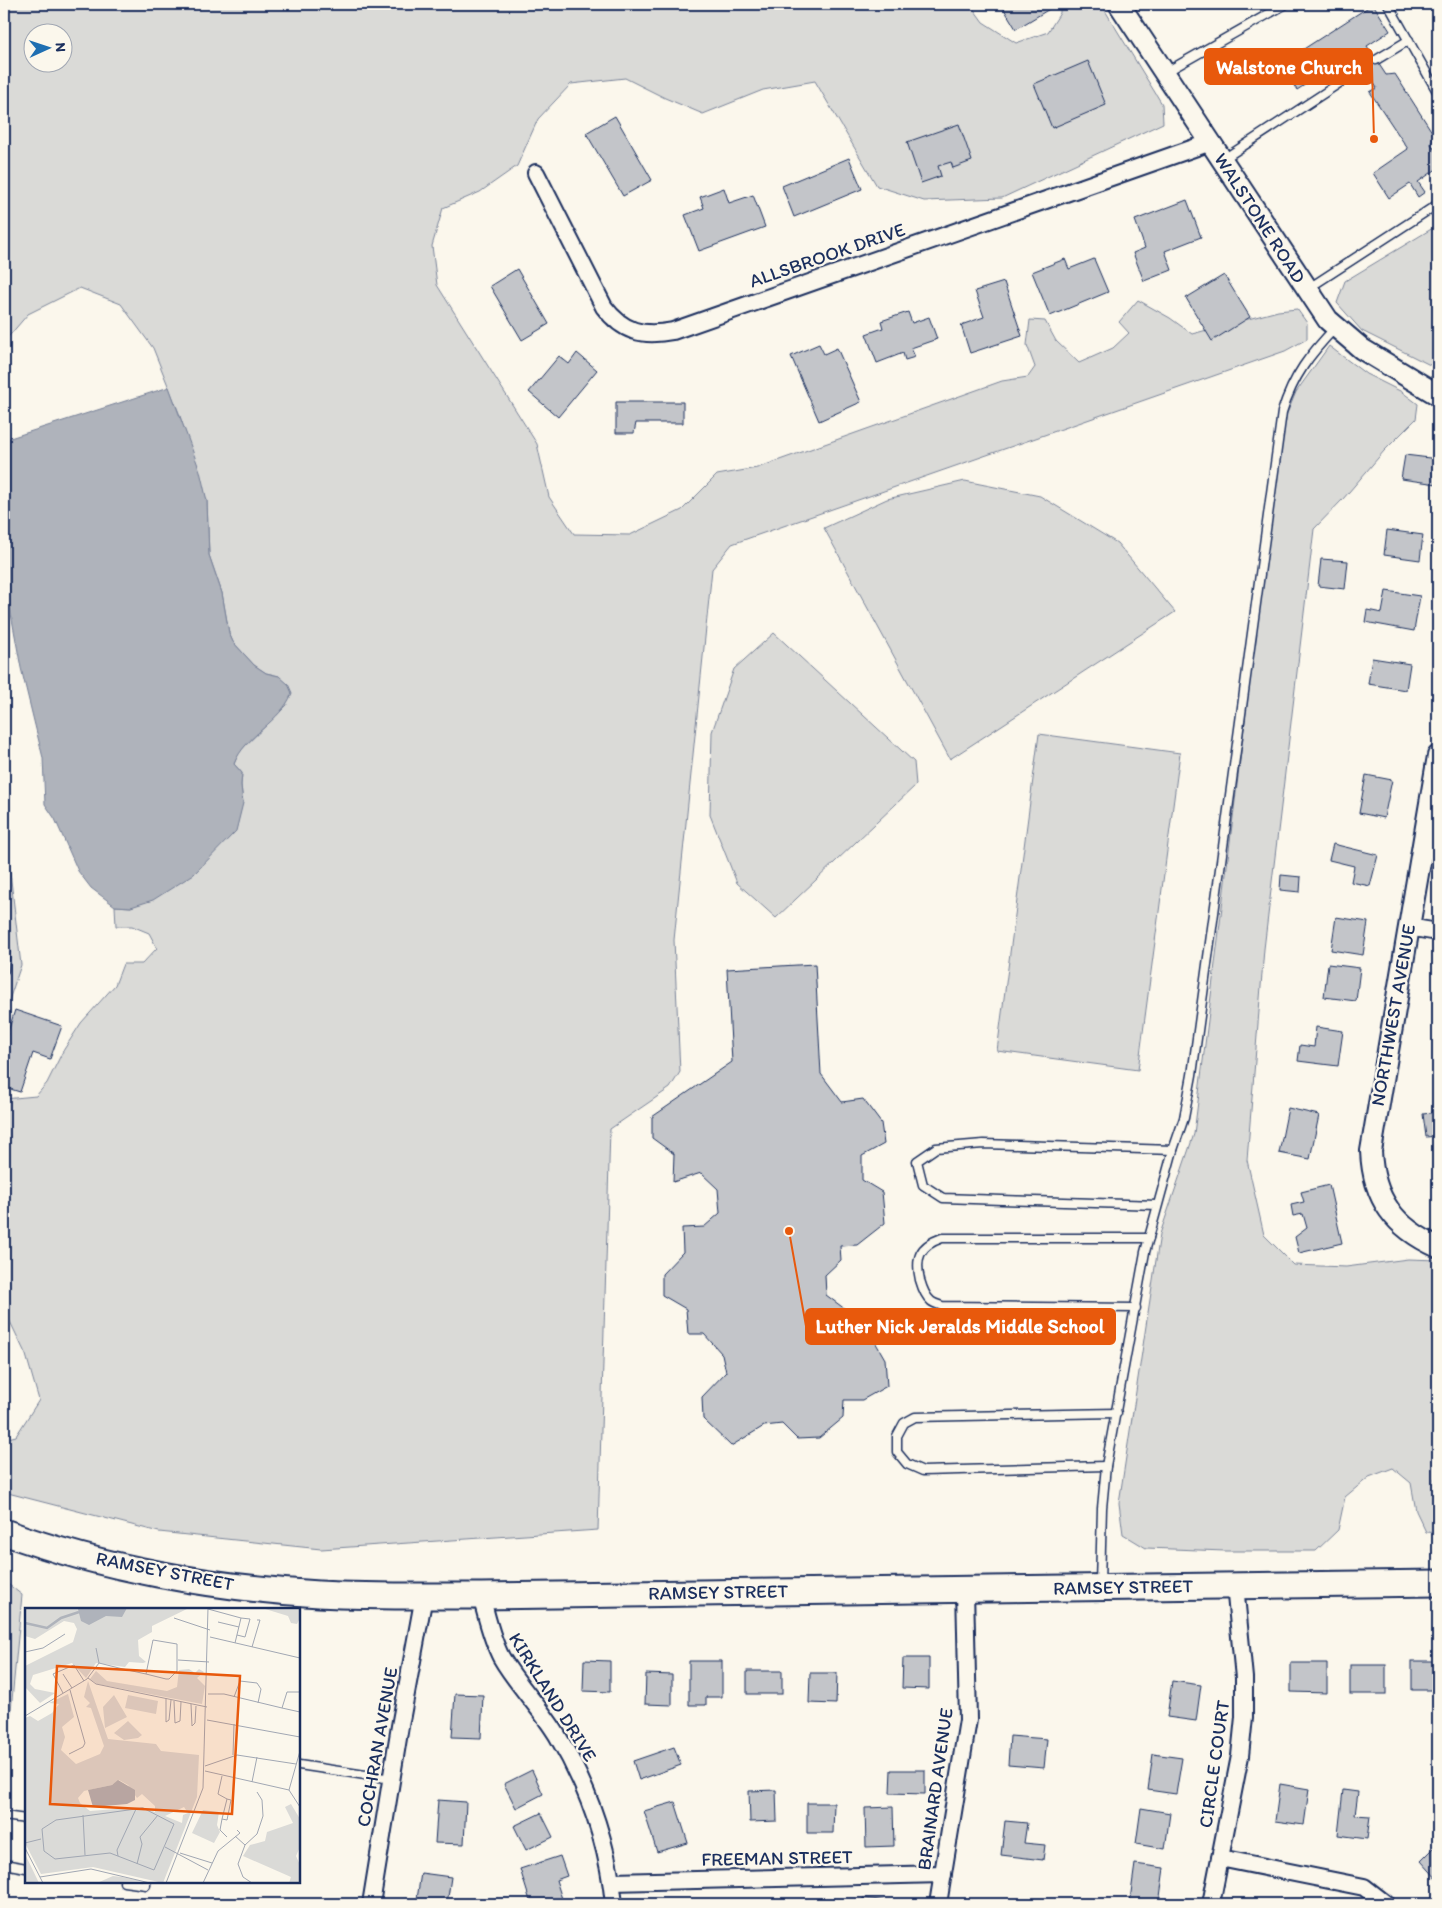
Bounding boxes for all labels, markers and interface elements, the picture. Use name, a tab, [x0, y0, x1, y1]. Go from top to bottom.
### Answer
north arrow	[22, 22, 72, 72]
text: N	[52, 42, 69, 53]
callout: Walstone Church	[1205, 49, 1372, 84]
text: Walstone Church	[1216, 55, 1363, 79]
street label: WALSTONE ROAD	[1209, 149, 1311, 287]
street label: ALLSBROOK DRIVE	[746, 217, 908, 292]
street label: NORTHWEST AVENUE	[1366, 922, 1420, 1108]
callout: Luther Nick Jeralds Middle School	[806, 1309, 1115, 1344]
text: Luther Nick Jeralds Middle School	[816, 1314, 1105, 1338]
street label: RAMSEY STREET	[94, 1546, 236, 1596]
street label: RAMSEY STREET	[1053, 1574, 1193, 1600]
street label: RAMSEY STREET	[648, 1579, 788, 1605]
inset map	[25, 1608, 300, 1883]
street label: KIRKLAND DRIVE	[504, 1628, 602, 1766]
street label: COCHRAN AVENUE	[352, 1665, 402, 1829]
street label: CIRCLE COURT	[1194, 1698, 1234, 1829]
street label: BRAINARD AVENUE	[912, 1706, 958, 1872]
street label: FREEMAN STREET	[701, 1845, 853, 1871]

